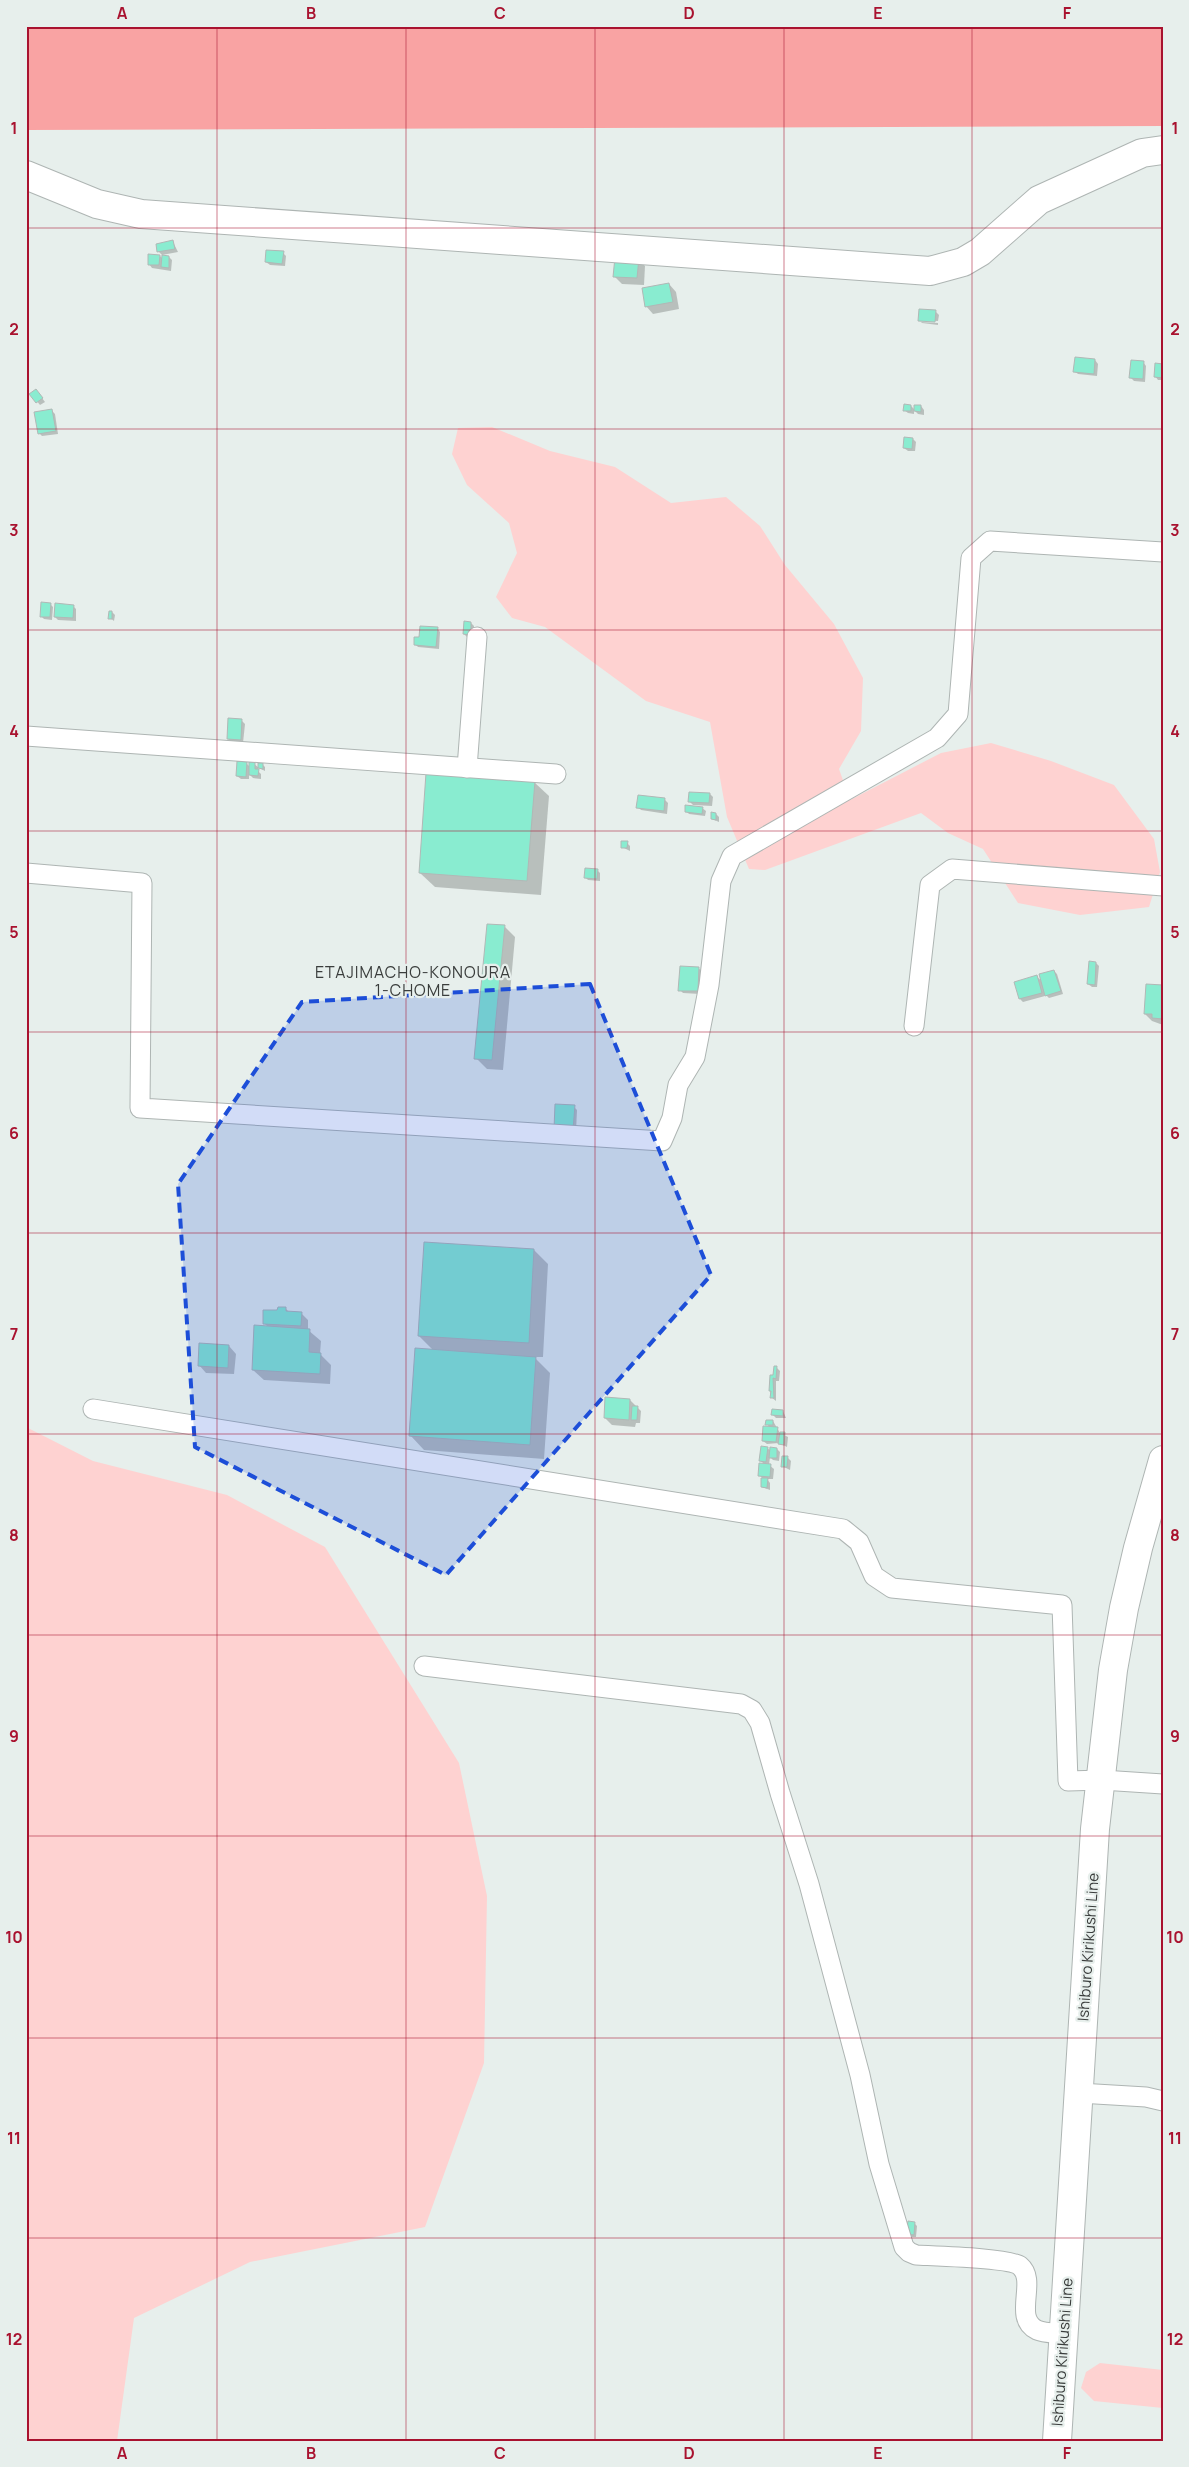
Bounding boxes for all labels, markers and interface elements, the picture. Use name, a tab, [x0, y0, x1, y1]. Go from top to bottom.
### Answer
text: A	[117, 2, 128, 24]
text: B	[306, 2, 316, 24]
text: C	[494, 2, 506, 24]
text: D	[683, 2, 695, 24]
text: E	[873, 2, 883, 24]
text: F	[1063, 2, 1072, 24]
text: 1	[10, 117, 18, 139]
text: 1	[1171, 117, 1179, 139]
text: 2	[9, 318, 19, 340]
text: 2	[1170, 318, 1180, 340]
text: 3	[9, 519, 19, 541]
text: 3	[1170, 519, 1180, 541]
text: 4	[9, 720, 19, 742]
text: 4	[1170, 720, 1180, 742]
text: 5	[9, 921, 19, 943]
text: 5	[1170, 921, 1180, 943]
district label: ETAJIMACHO-KONOURA 1-CHOME	[315, 961, 511, 1001]
text: 6	[9, 1122, 19, 1144]
text: 6	[1170, 1122, 1180, 1144]
text: 7	[10, 1323, 18, 1345]
text: 7	[1171, 1323, 1179, 1345]
text: 8	[9, 1524, 19, 1546]
text: 8	[1170, 1524, 1180, 1546]
text: 9	[9, 1725, 19, 1747]
text: 9	[1170, 1725, 1180, 1747]
street label: Ishiburo Kirikushi Line	[1072, 1872, 1104, 2022]
text: 10	[5, 1926, 23, 1948]
text: 10	[1166, 1926, 1184, 1948]
text: 11	[7, 2127, 21, 2149]
text: 11	[1168, 2127, 1182, 2149]
street label: Ishiburo Kirikushi Line	[1046, 2277, 1078, 2427]
text: 12	[6, 2328, 22, 2350]
text: 12	[1167, 2328, 1183, 2350]
text: A	[117, 2442, 128, 2464]
text: B	[306, 2442, 316, 2464]
text: C	[494, 2442, 506, 2464]
text: D	[683, 2442, 695, 2464]
text: E	[873, 2442, 883, 2464]
text: F	[1063, 2442, 1072, 2464]

